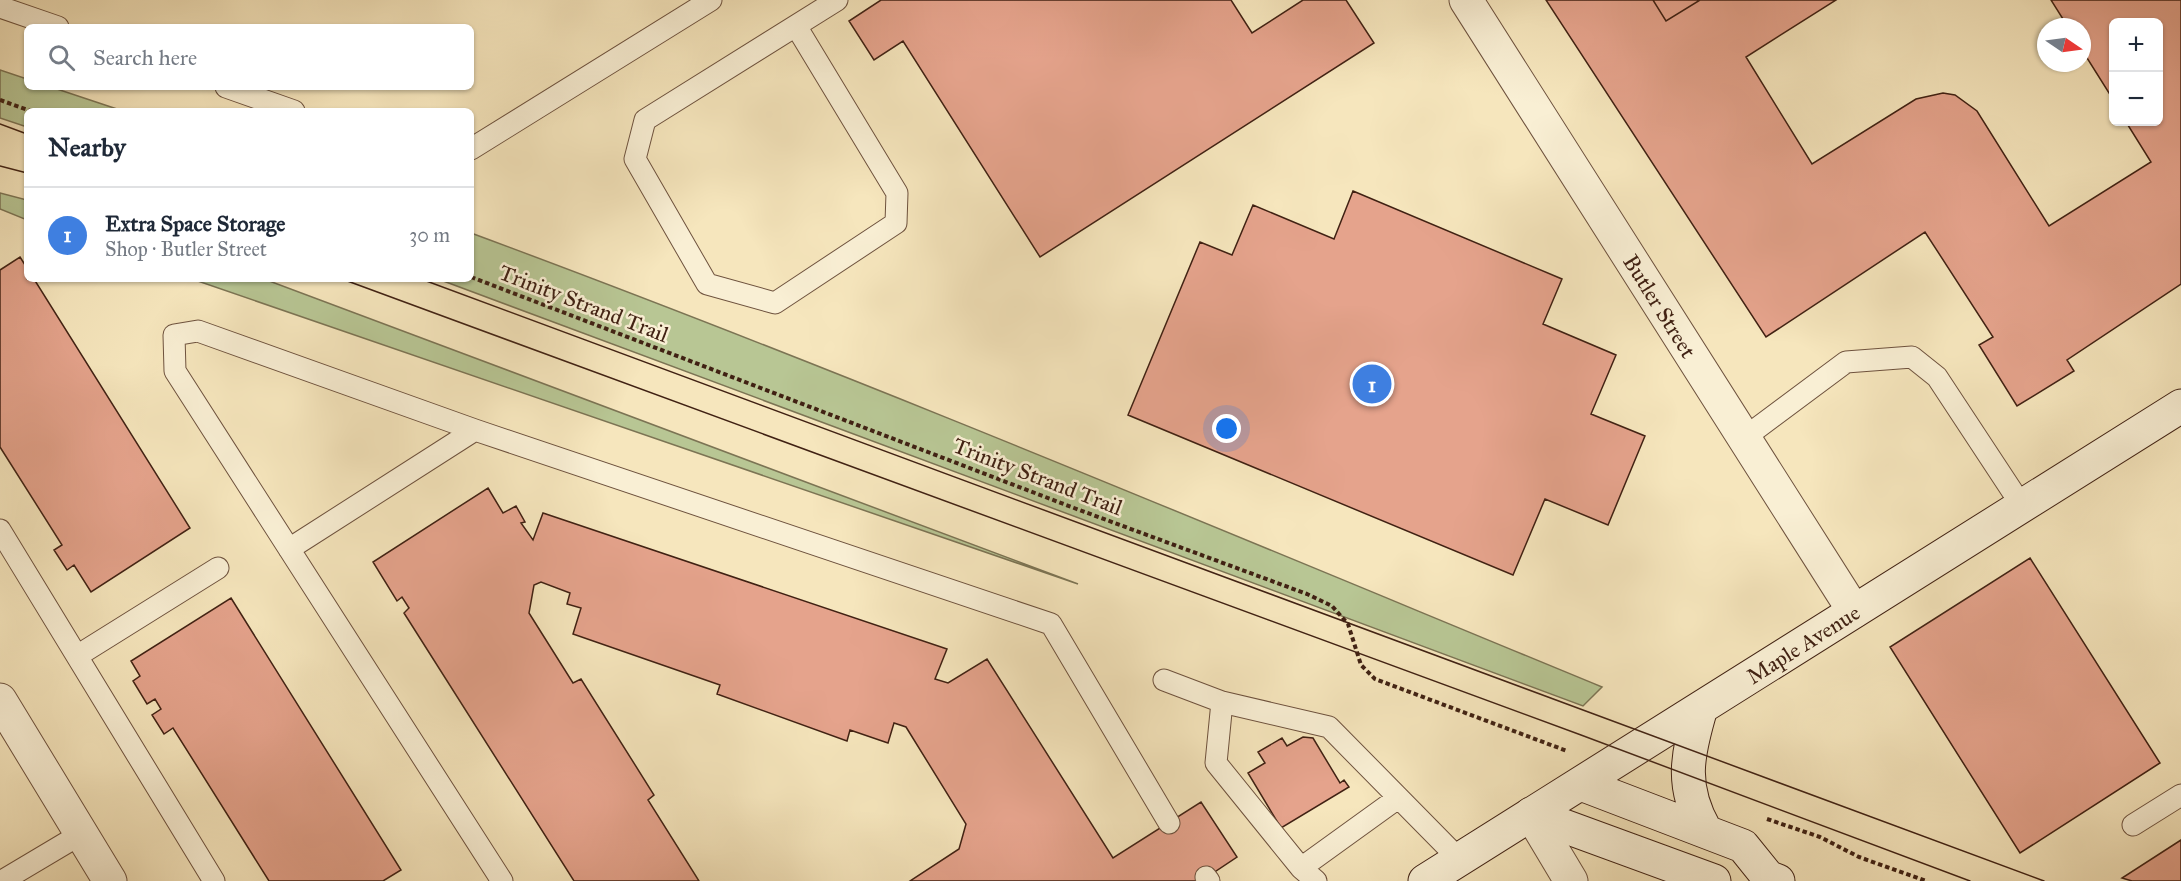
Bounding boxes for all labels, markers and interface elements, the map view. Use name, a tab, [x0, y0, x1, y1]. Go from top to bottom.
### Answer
north arrow	[2037, 18, 2091, 72]
map controls	[2109, 18, 2163, 126]
button: +	[2109, 18, 2163, 72]
search box	[24, 24, 474, 90]
icon: search	[45, 41, 78, 74]
text: Search here	[93, 44, 197, 71]
button: −	[2109, 72, 2163, 126]
text: Nearby	[48, 131, 126, 163]
text: Extra Space Storage	[105, 210, 285, 237]
text: 1	[64, 223, 71, 247]
text: 30 m	[409, 223, 450, 247]
text: Shop · Butler Street	[105, 237, 267, 261]
street label: Butler Street	[1617, 250, 1702, 363]
street label: Trinity Strand Trail	[495, 259, 672, 348]
pin: 1	[1352, 362, 1392, 406]
your location	[1212, 414, 1241, 443]
street label: Trinity Strand Trail	[949, 432, 1126, 521]
street label: Maple Avenue	[1742, 599, 1865, 690]

